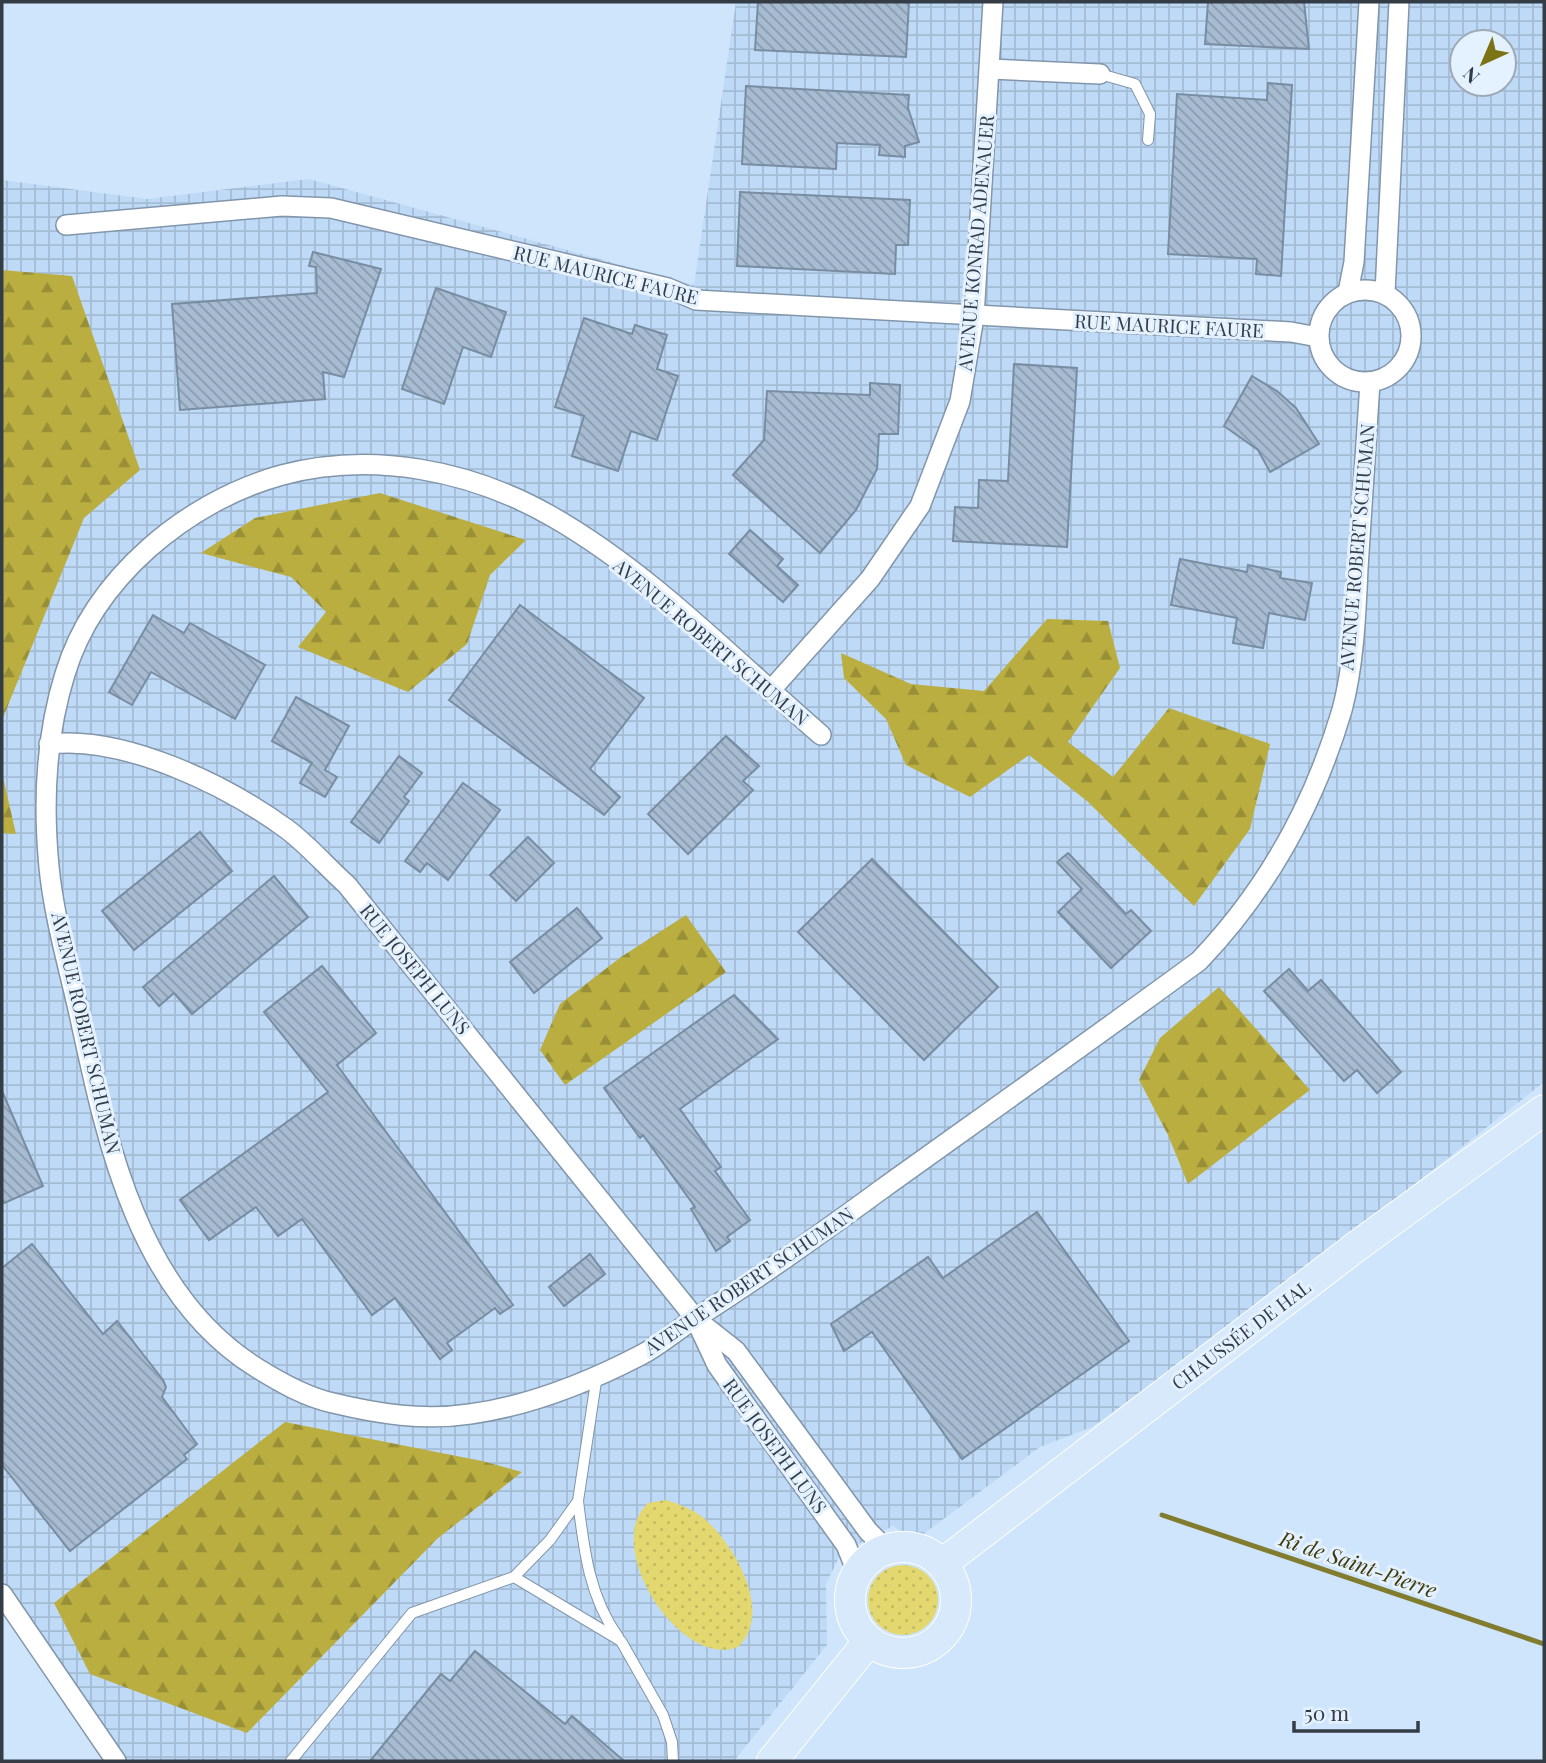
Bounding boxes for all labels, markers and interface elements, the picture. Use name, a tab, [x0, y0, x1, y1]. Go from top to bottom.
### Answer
north arrow	[1448, 28, 1518, 98]
text: N	[1456, 62, 1484, 90]
street label: AVENUE KONRAD ADENAUER	[951, 113, 999, 373]
street label: RUE MAURICE FAURE	[511, 238, 701, 310]
street label: RUE MAURICE FAURE	[1074, 307, 1264, 343]
street label: AVENUE ROBERT SCHUMAN	[1332, 423, 1380, 672]
street label: AVENUE ROBERT SCHUMAN	[608, 551, 815, 731]
street label: RUE JOSEPH LUNS	[355, 897, 477, 1039]
street label: AVENUE ROBERT SCHUMAN	[46, 908, 127, 1156]
street label: AVENUE ROBERT SCHUMAN	[638, 1200, 858, 1361]
street label: CHAUSSÉE DE HAL	[1166, 1273, 1315, 1395]
street label: RUE JOSEPH LUNS	[718, 1372, 834, 1518]
water label: Ri de Saint-Pierre	[1275, 1523, 1441, 1603]
scale bar	[1294, 1690, 1418, 1734]
text: 50 m	[1304, 1698, 1350, 1726]

